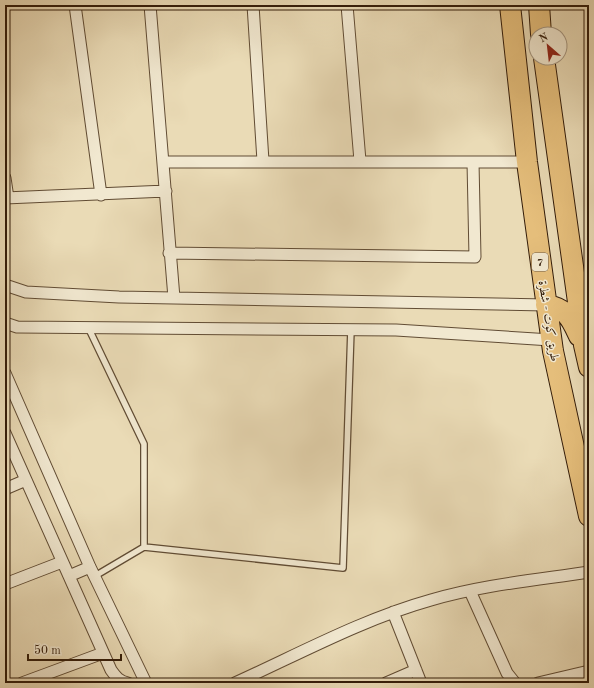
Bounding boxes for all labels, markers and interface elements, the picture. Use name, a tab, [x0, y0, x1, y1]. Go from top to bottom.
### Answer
north arrow	[528, 26, 568, 66]
text: N	[538, 31, 551, 45]
road number: 7	[532, 253, 548, 271]
street label: طريق كوت - شطرة	[535, 280, 561, 363]
scale bar	[28, 636, 121, 662]
text: 50 m	[34, 644, 61, 657]

